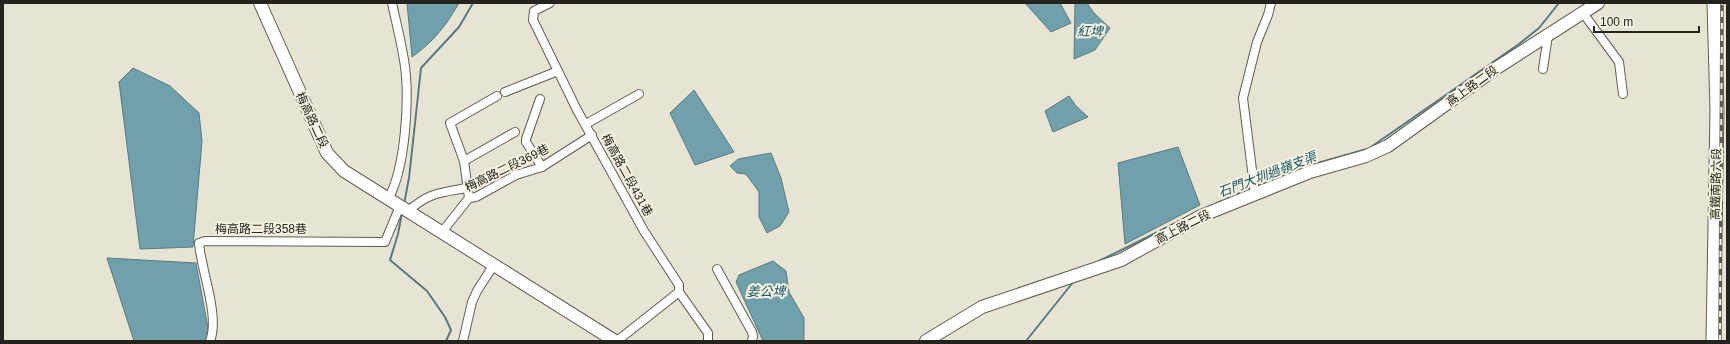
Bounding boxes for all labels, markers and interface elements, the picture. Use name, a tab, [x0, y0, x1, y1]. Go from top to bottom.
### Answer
scale bar	[1594, 8, 1699, 34]
text: 100 m	[1600, 15, 1633, 29]
water label: 紅埤	[1077, 24, 1105, 39]
street label: 高上路二段	[1444, 63, 1500, 109]
street label: 梅高路二段	[293, 90, 331, 150]
street label: 梅高路二段431巷	[599, 131, 655, 219]
street label: 梅高路二段369巷	[463, 142, 551, 194]
water label: 石門大圳過嶺支渠	[1216, 148, 1320, 200]
street label: 高鐵南路六段	[1708, 148, 1724, 220]
street label: 高上路二段	[1153, 207, 1213, 247]
street label: 梅高路二段358巷	[215, 222, 307, 236]
water label: 姜公埤	[746, 284, 787, 299]

